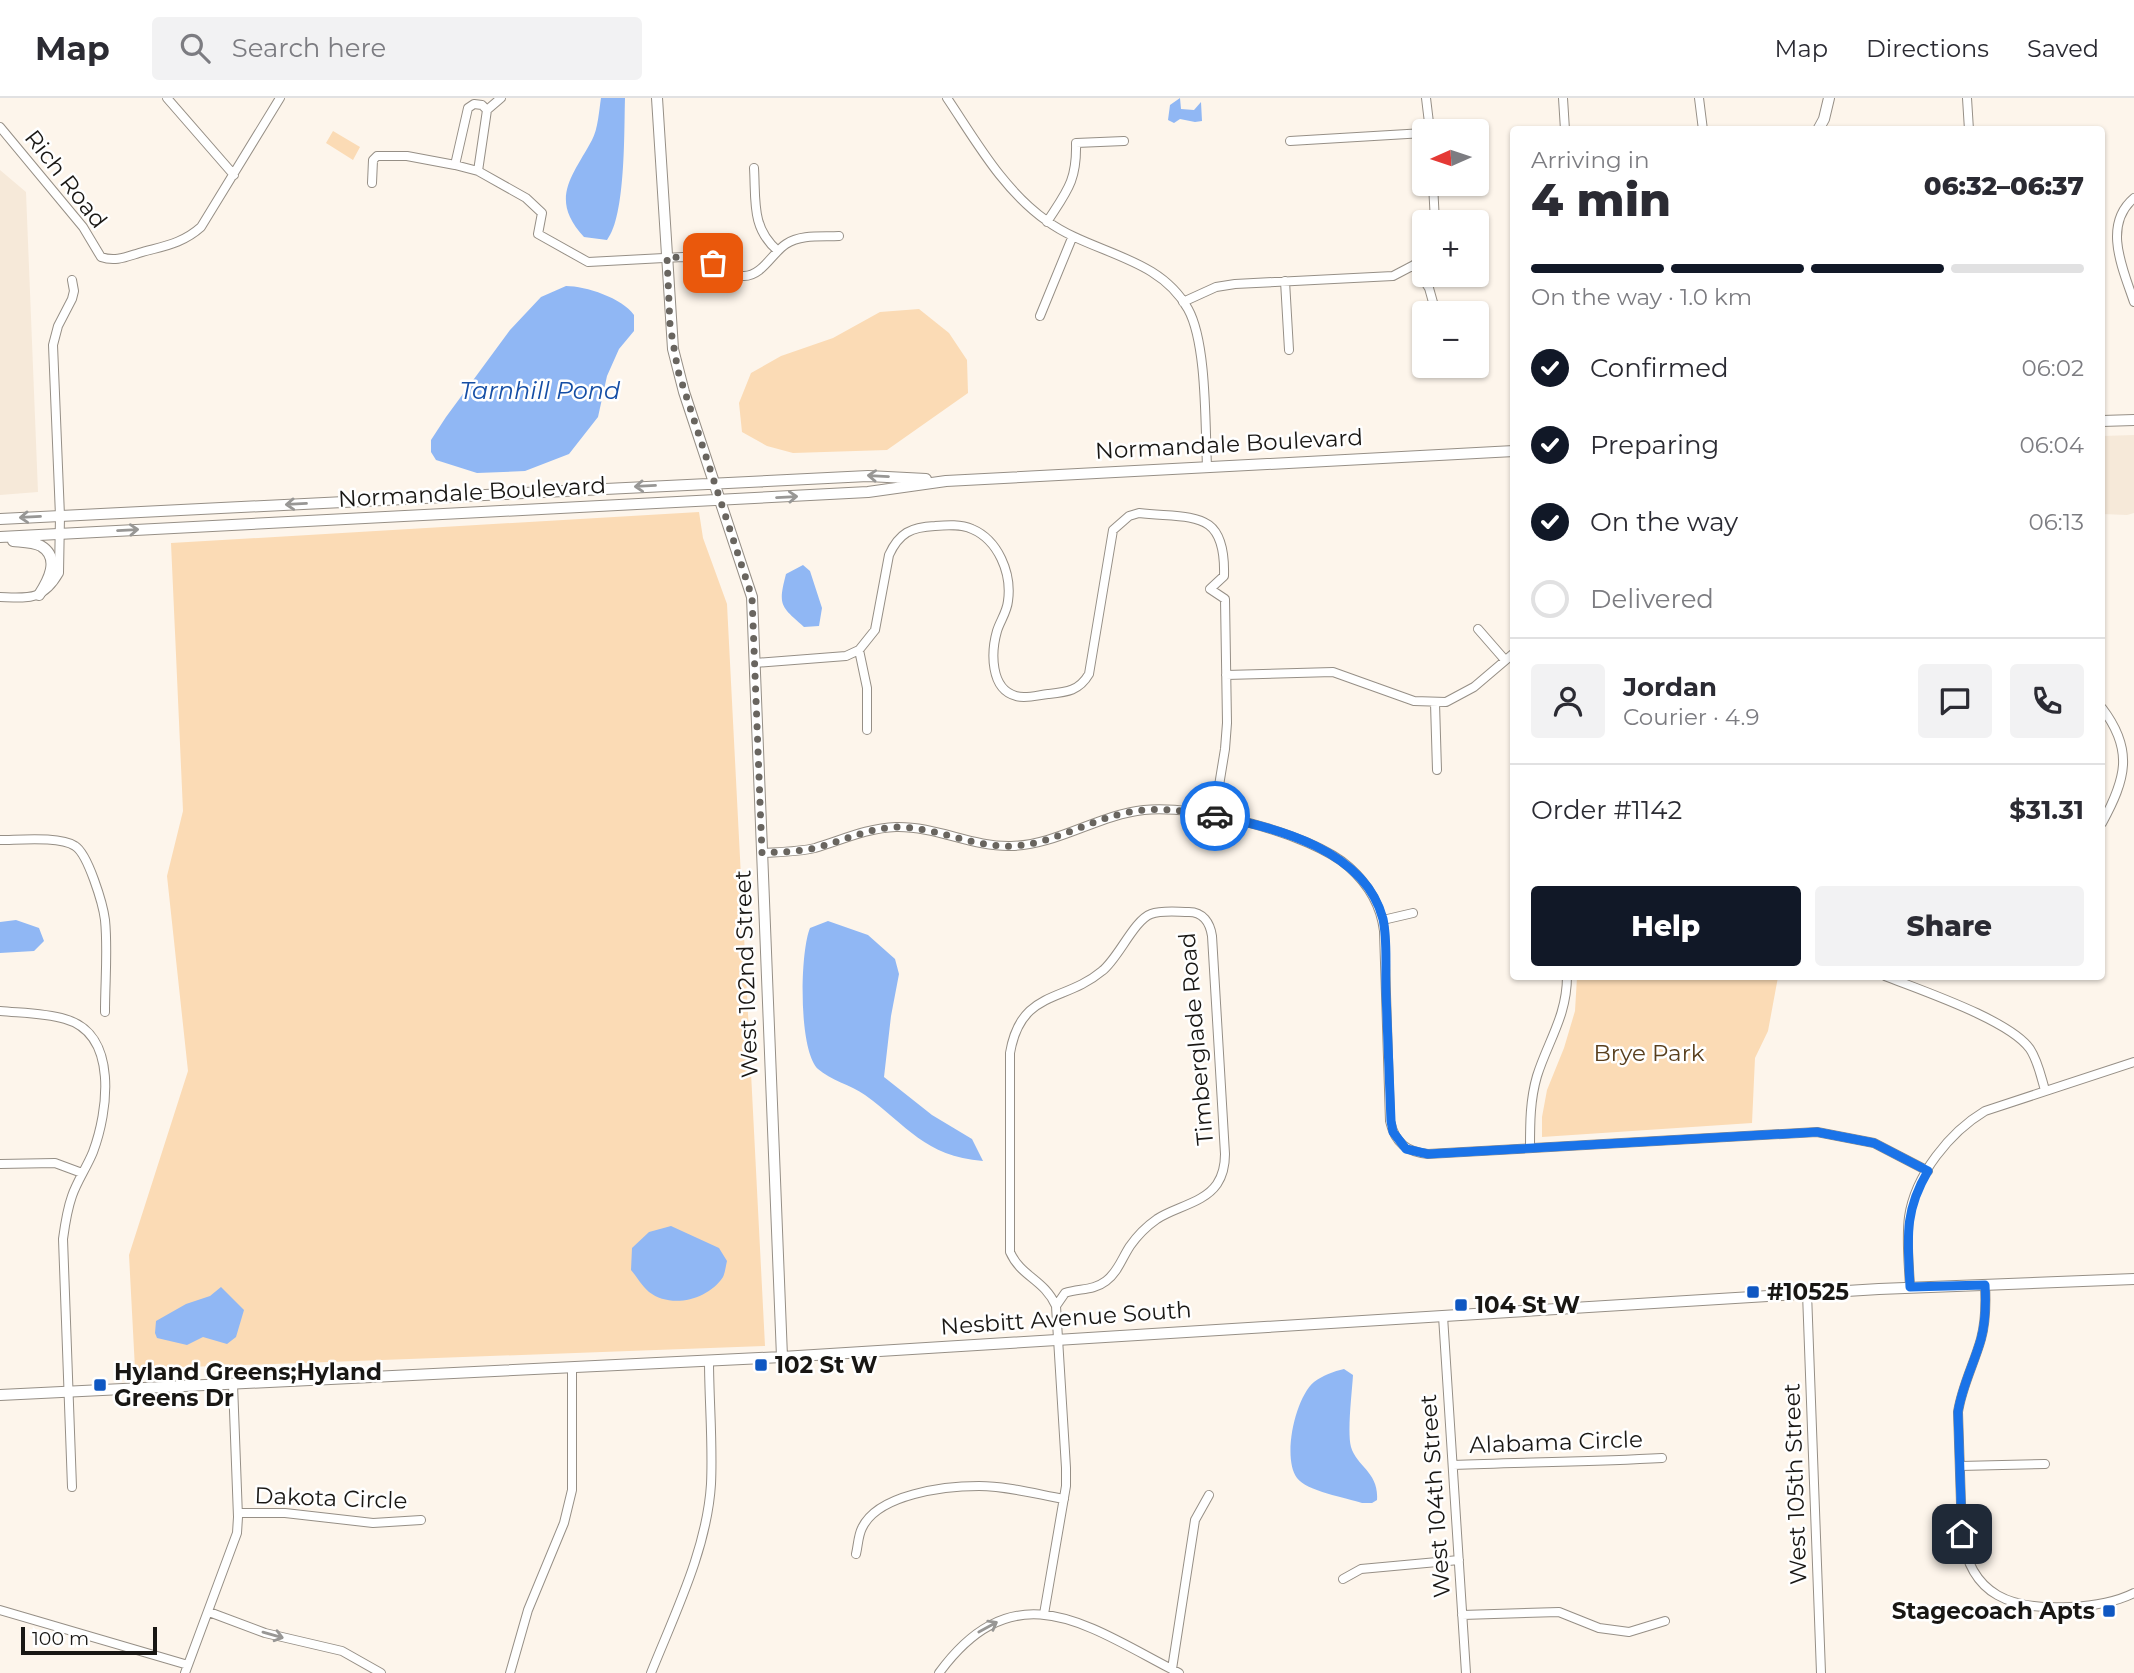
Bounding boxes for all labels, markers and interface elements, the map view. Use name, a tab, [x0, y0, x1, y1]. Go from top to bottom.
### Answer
search box	[152, 17, 642, 80]
text: Map	[35, 28, 110, 68]
icon: search	[176, 29, 214, 67]
text: Search here	[232, 32, 386, 64]
text: Map	[1775, 34, 1828, 63]
text: Directions	[1866, 34, 1989, 63]
text: Saved	[2027, 34, 2099, 63]
north arrow	[1412, 119, 1489, 196]
map controls	[1412, 119, 1489, 378]
street label: Rich Road	[19, 124, 113, 234]
text: Arriving in	[1531, 146, 1650, 174]
text: 06:32–06:37	[1924, 170, 2084, 202]
text: 4 min	[1531, 171, 1671, 228]
button: +	[1412, 210, 1489, 287]
pin	[683, 233, 743, 293]
icon: bag	[694, 244, 732, 282]
text: On the way · 1.0 km	[1531, 283, 1752, 311]
button: −	[1412, 301, 1489, 378]
icon: check	[1531, 349, 1569, 387]
text: Confirmed	[1590, 352, 1729, 384]
text: 06:02	[2022, 354, 2084, 382]
water label: Tarnhill Pond	[460, 376, 621, 405]
street label: Normandale Boulevard	[1094, 423, 1364, 465]
icon: check	[1531, 426, 1569, 464]
text: Preparing	[1590, 429, 1719, 461]
text: 06:04	[2019, 431, 2084, 459]
one-way arrow	[866, 470, 889, 483]
street label: Normandale Boulevard	[337, 471, 607, 513]
one-way arrow	[635, 480, 657, 493]
one-way arrow	[775, 490, 798, 503]
one-way arrow	[285, 498, 308, 511]
icon: check	[1531, 503, 1569, 541]
text: On the way	[1590, 506, 1738, 538]
text: 06:13	[2029, 508, 2084, 536]
one-way arrow	[19, 511, 42, 524]
one-way arrow	[116, 524, 139, 537]
text: Delivered	[1590, 583, 1714, 615]
button: person	[1531, 664, 1605, 738]
button: chat	[1918, 664, 1992, 738]
button: phone	[2010, 664, 2084, 738]
text: Jordan	[1623, 671, 1717, 703]
text: Courier · 4.9	[1623, 703, 1759, 731]
courier	[1180, 781, 1250, 851]
text: Order #1142	[1531, 794, 1682, 826]
text: $31.31	[2009, 794, 2084, 826]
icon: car	[1196, 797, 1234, 835]
street label: West 102nd Street	[728, 870, 764, 1078]
button: Help	[1531, 886, 1801, 966]
button: Share	[1815, 886, 2084, 966]
street label: Timberglade Road	[1173, 931, 1219, 1147]
park label: Brye Park	[1594, 1039, 1705, 1067]
place label: #10525	[1767, 1278, 1849, 1306]
marker: #10525	[1745, 1284, 1761, 1300]
place label: 104 St W	[1475, 1291, 1580, 1319]
street label: Nesbitt Avenue South	[940, 1295, 1192, 1341]
marker: 104 St W	[1453, 1297, 1469, 1313]
place label: 102 St W	[775, 1351, 878, 1379]
marker: 102 St W	[753, 1357, 769, 1373]
place label: Hyland Greens;Hyland Greens Dr	[114, 1358, 382, 1412]
marker: Hyland Greens;Hyland Greens Dr	[92, 1377, 108, 1393]
street label: West 105th Street	[1777, 1383, 1813, 1585]
street label: West 104th Street	[1414, 1393, 1456, 1599]
street label: Alabama Circle	[1469, 1425, 1643, 1459]
street label: Dakota Circle	[254, 1481, 408, 1515]
pin	[1932, 1504, 1992, 1564]
icon: home	[1943, 1515, 1981, 1553]
place label: Stagecoach Apts	[1892, 1597, 2095, 1625]
marker: Stagecoach Apts	[2101, 1603, 2117, 1619]
one-way arrow	[978, 1620, 998, 1634]
scale bar	[21, 1624, 158, 1656]
text: 100 m	[32, 1627, 89, 1650]
one-way arrow	[261, 1629, 284, 1642]

